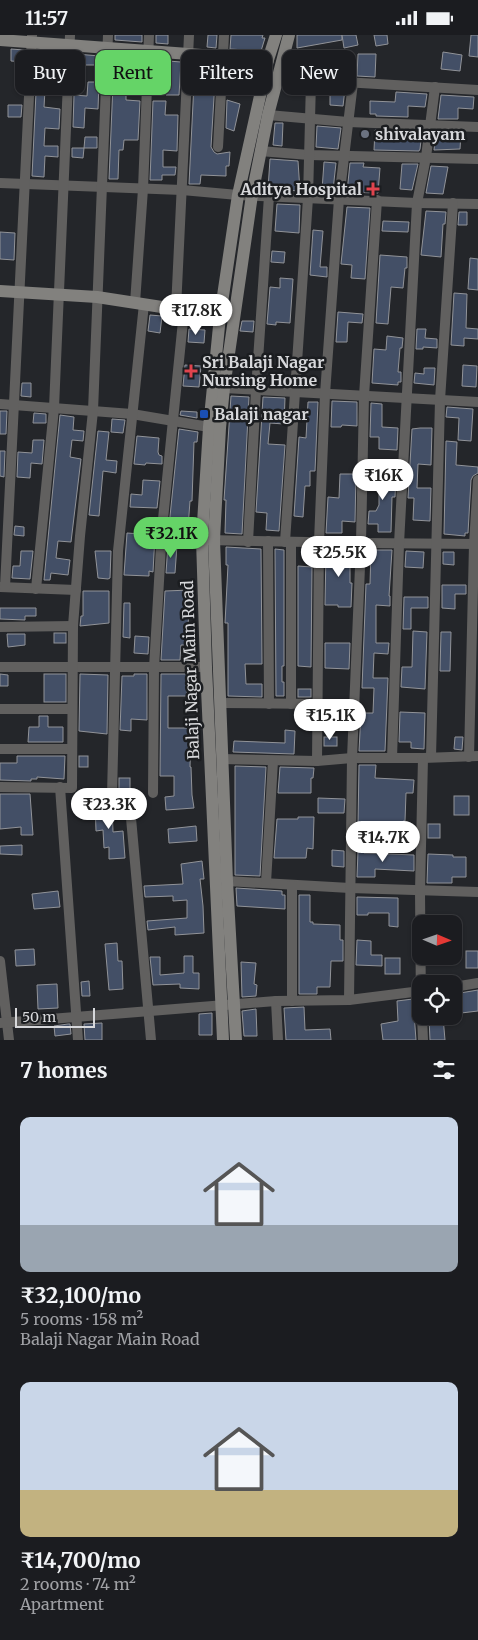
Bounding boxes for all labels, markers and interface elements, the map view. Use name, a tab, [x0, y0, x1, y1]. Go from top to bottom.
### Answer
text: 11:57	[25, 6, 68, 30]
chip: Buy	[15, 50, 85, 95]
chip: Rent	[95, 50, 171, 95]
chip: Filters	[181, 50, 272, 95]
chip: New	[282, 50, 356, 95]
place label: shivalayam	[375, 124, 465, 144]
marker: shivalayam	[359, 128, 371, 140]
place label: Aditya Hospital	[239, 179, 362, 199]
marker: Aditya Hospital	[366, 182, 380, 196]
pin: ₹17.8K	[155, 293, 237, 336]
text: ₹17.8K	[170, 300, 222, 320]
place label: Sri Balaji Nagar Nursing Home	[202, 352, 325, 390]
marker: Sri Balaji Nagar Nursing Home	[184, 364, 198, 378]
place label: Balaji nagar	[214, 404, 309, 424]
marker: Balaji nagar	[198, 408, 210, 420]
pin: ₹16K	[353, 459, 413, 501]
text: ₹16K	[363, 465, 403, 485]
pin: ₹32.1K	[130, 517, 212, 559]
text: ₹32.1K	[145, 523, 197, 543]
pin: ₹25.5K	[298, 535, 380, 578]
text: ₹25.5K	[312, 542, 366, 562]
street label: Balaji Nagar Main Road	[177, 580, 203, 760]
pin: ₹15.1K	[289, 699, 371, 741]
text: ₹15.1K	[305, 705, 355, 725]
pin: ₹23.3K	[68, 787, 150, 830]
text: ₹23.3K	[82, 794, 136, 814]
pin: ₹14.7K	[342, 821, 424, 863]
text: ₹14.7K	[357, 827, 409, 847]
north arrow	[412, 915, 462, 965]
map controls	[412, 915, 462, 1025]
button: locate	[412, 975, 462, 1025]
scale bar	[15, 1005, 95, 1028]
text: 50 m	[22, 1008, 56, 1026]
icon: filters	[430, 1056, 458, 1084]
text: 7 homes	[20, 1057, 108, 1084]
icon: home	[194, 1149, 284, 1239]
text: ₹32,100/mo	[20, 1282, 141, 1309]
text: 5 rooms · 158 m²	[20, 1309, 143, 1329]
text: Balaji Nagar Main Road	[20, 1329, 200, 1349]
icon: home	[194, 1414, 284, 1504]
text: ₹14,700/mo	[20, 1547, 141, 1574]
text: 2 rooms · 74 m²	[20, 1574, 136, 1594]
text: Apartment	[20, 1594, 104, 1614]

